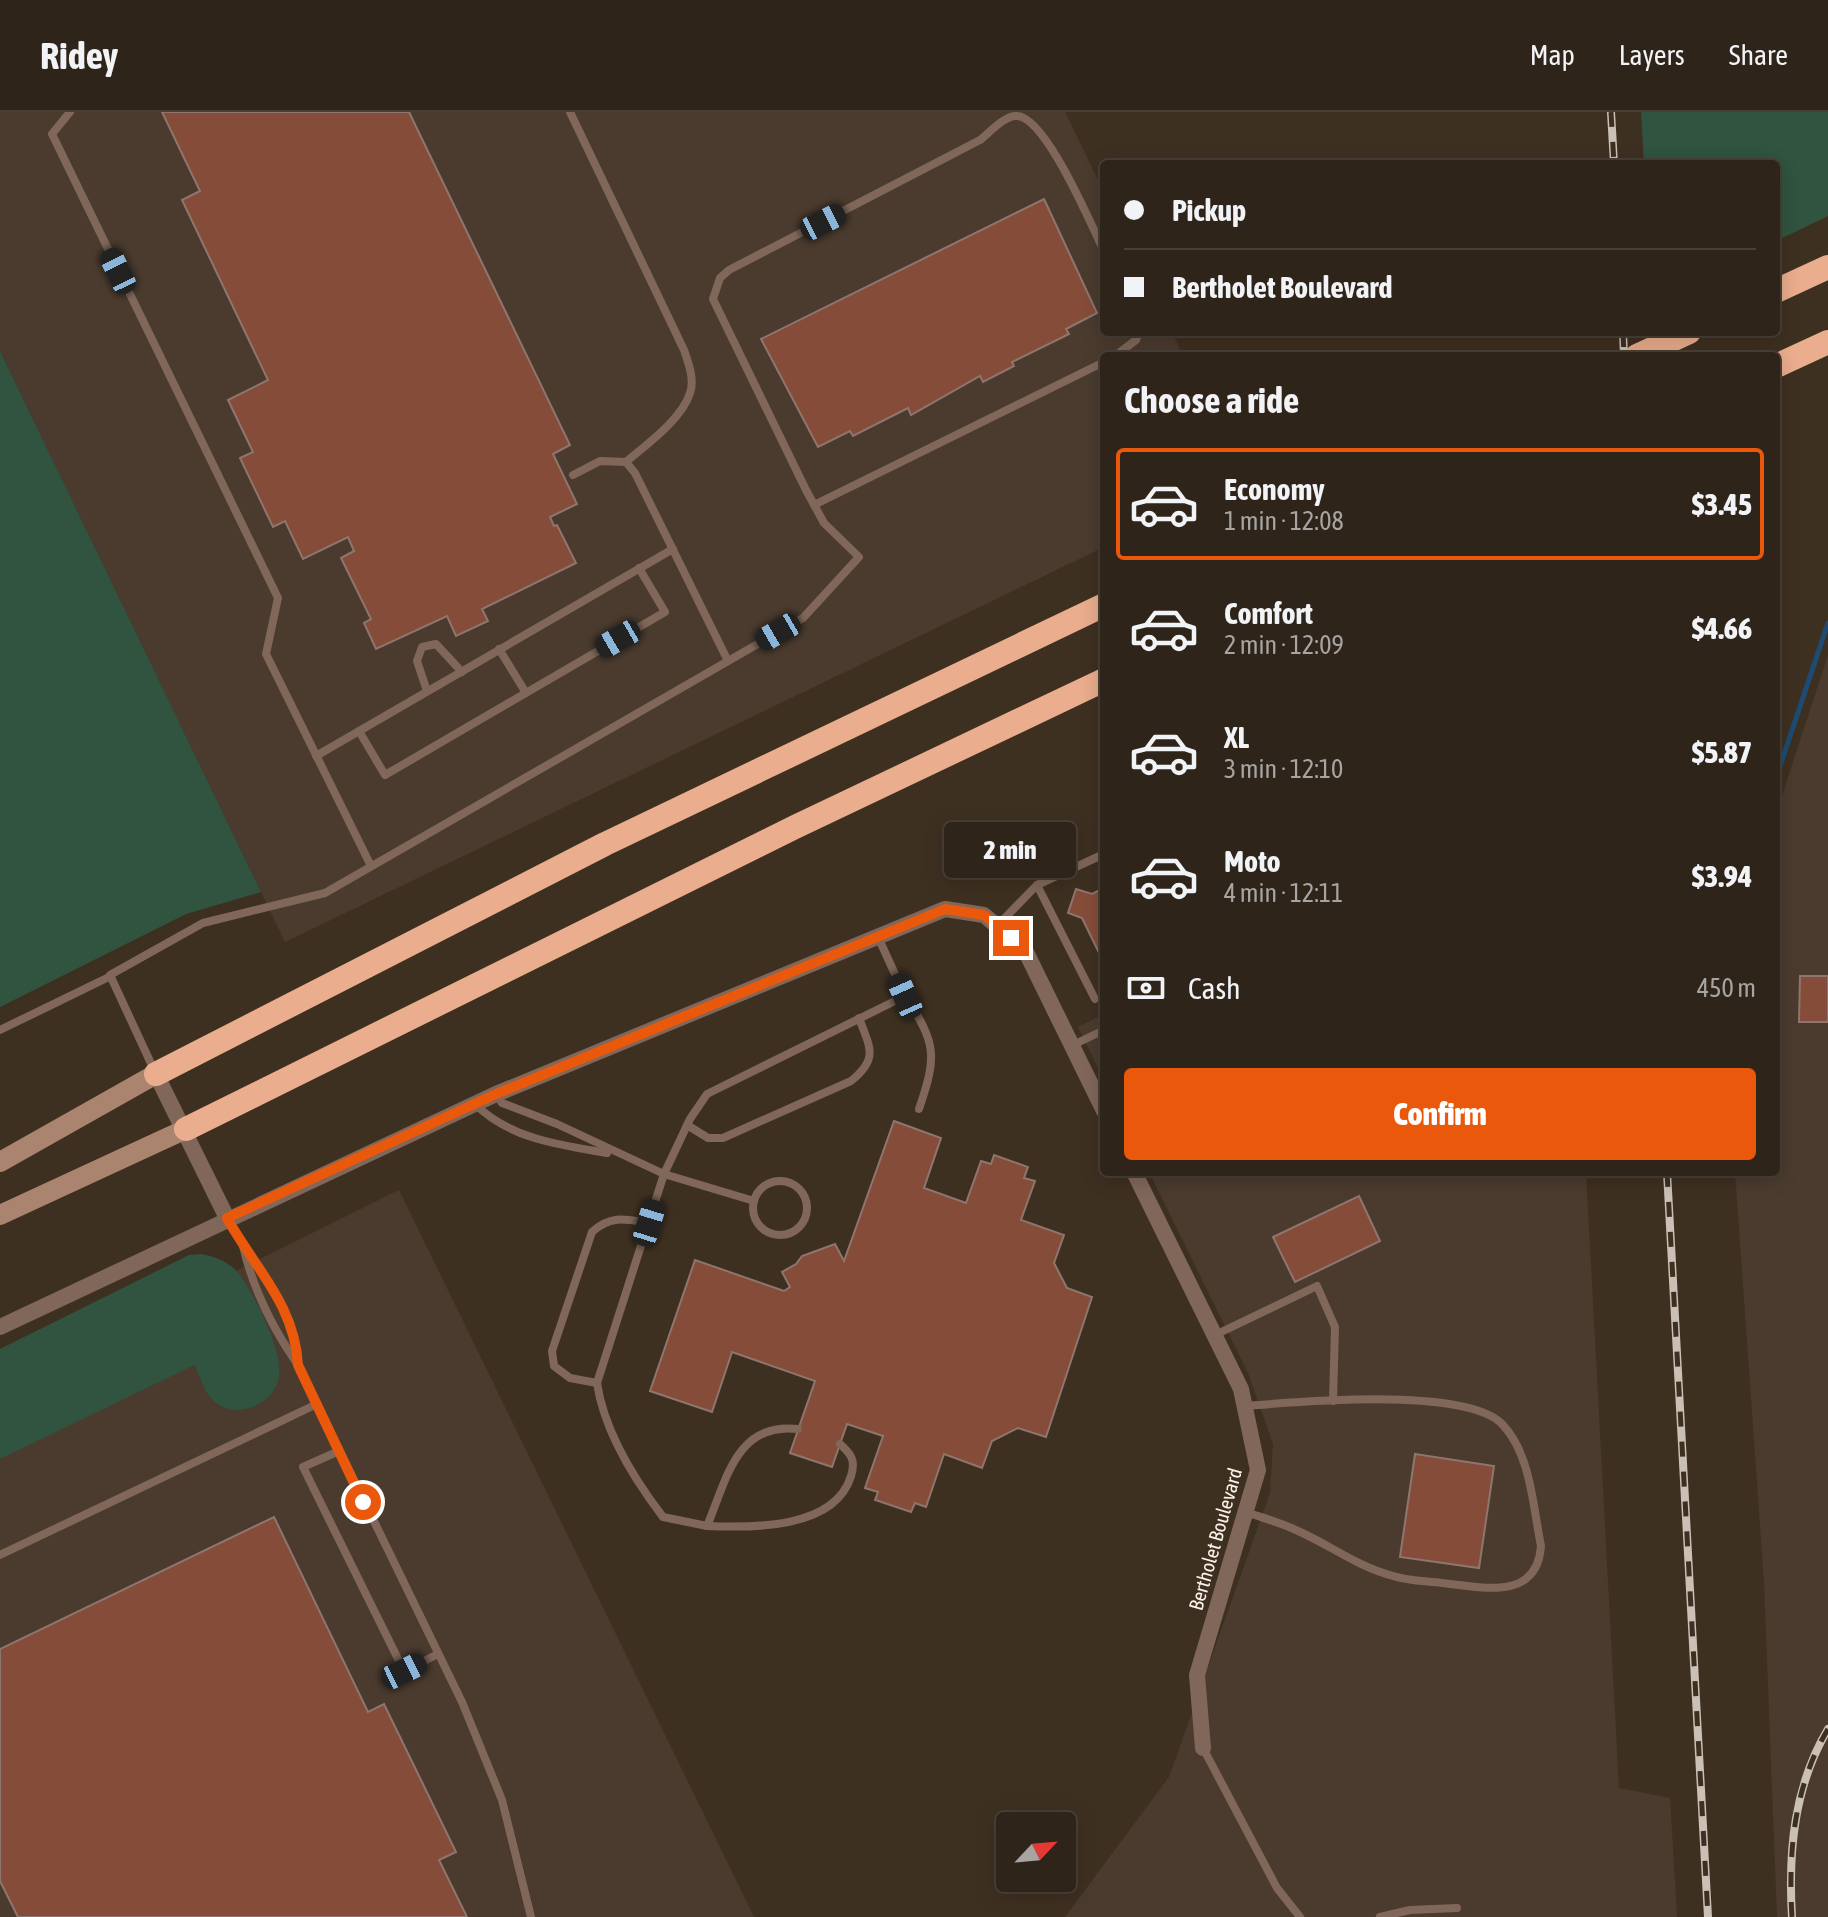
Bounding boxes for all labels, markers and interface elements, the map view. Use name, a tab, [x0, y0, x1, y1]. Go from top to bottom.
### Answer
text: Ridey	[40, 34, 118, 77]
text: Map	[1530, 39, 1575, 71]
text: Layers	[1619, 39, 1685, 71]
text: Share	[1729, 39, 1788, 71]
text: Pickup	[1172, 193, 1246, 227]
car	[796, 200, 850, 244]
car	[97, 244, 139, 298]
text: Bertholet Boulevard	[1172, 270, 1393, 304]
text: Choose a ride	[1124, 379, 1299, 421]
icon: car	[1128, 468, 1200, 540]
text: Economy	[1224, 472, 1325, 506]
text: $3.45	[1692, 487, 1752, 521]
text: 1 min · 12:08	[1224, 506, 1344, 536]
icon: car	[1128, 592, 1200, 664]
text: Comfort	[1224, 596, 1313, 630]
car	[751, 610, 805, 654]
text: $4.66	[1692, 611, 1752, 645]
car	[591, 617, 645, 661]
text: 2 min · 12:09	[1224, 630, 1344, 660]
icon: car	[1128, 716, 1200, 788]
text: XL	[1224, 720, 1249, 754]
text: $5.87	[1692, 735, 1752, 769]
text: 3 min · 12:10	[1224, 754, 1343, 784]
callout: 2 min	[945, 822, 1077, 878]
text: 2 min	[983, 835, 1037, 865]
icon: car	[1128, 840, 1200, 912]
text: Moto	[1224, 844, 1281, 878]
text: $3.94	[1692, 859, 1752, 893]
text: 4 min · 12:11	[1224, 878, 1343, 908]
route end	[993, 920, 1029, 956]
icon: cash	[1124, 966, 1168, 1010]
car	[884, 969, 926, 1023]
text: Cash	[1188, 971, 1241, 1005]
text: 450 m	[1697, 973, 1756, 1003]
button: Confirm	[1124, 1068, 1756, 1160]
car	[631, 1197, 667, 1249]
street label: Bertholet Boulevard	[1184, 1465, 1246, 1613]
route start	[345, 1484, 381, 1520]
car	[377, 1650, 431, 1692]
north arrow	[996, 1812, 1076, 1892]
map controls	[996, 1812, 1076, 1892]

